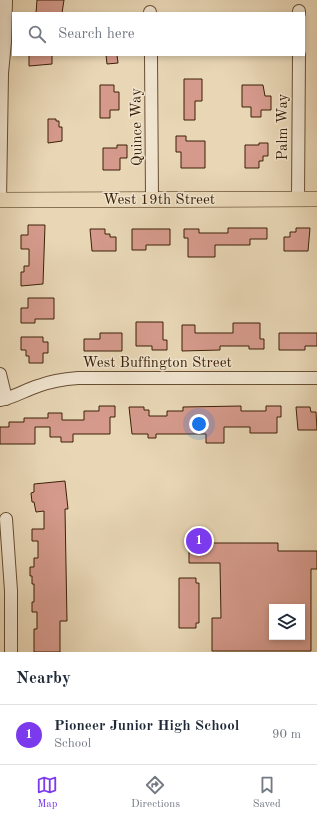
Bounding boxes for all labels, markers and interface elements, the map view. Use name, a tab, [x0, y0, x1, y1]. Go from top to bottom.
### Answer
search box	[12, 12, 305, 56]
icon: search	[26, 23, 48, 45]
text: Search here	[58, 27, 135, 42]
street label: Quince Way	[129, 88, 146, 166]
street label: Palm Way	[276, 93, 291, 161]
street label: West 19th Street	[103, 193, 215, 208]
street label: West Buffington Street	[82, 356, 232, 371]
your location	[189, 414, 209, 434]
pin: 1	[186, 526, 212, 556]
map controls	[269, 604, 305, 640]
button: layers	[269, 604, 305, 640]
text: Nearby	[16, 670, 71, 687]
text: Pioneer Junior High School	[54, 719, 239, 734]
text: 1	[25, 728, 33, 741]
text: 90 m	[272, 728, 301, 741]
text: School	[54, 737, 91, 750]
tab: Map	[36, 774, 58, 812]
tab: Directions	[131, 774, 180, 812]
tab: Saved	[253, 774, 281, 812]

